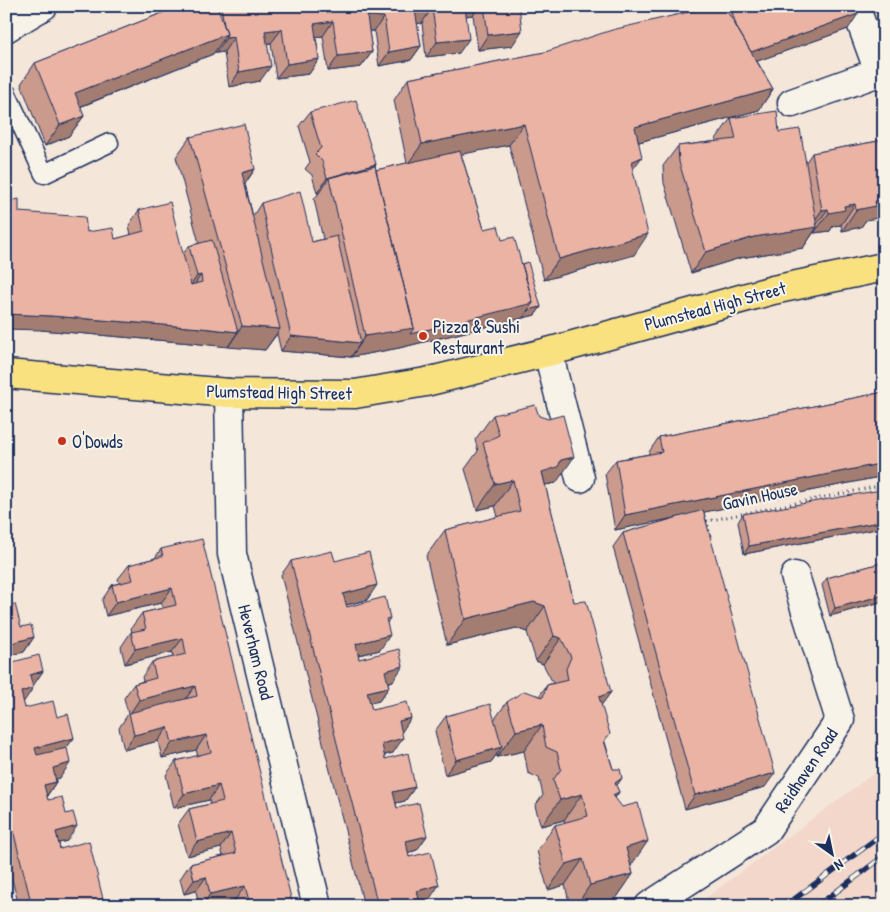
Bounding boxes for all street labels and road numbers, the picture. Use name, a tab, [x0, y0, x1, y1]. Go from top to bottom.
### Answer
street label: Plumstead High Street	[642, 275, 789, 337]
street label: Plumstead High Street	[206, 378, 353, 406]
street label: Gavin House	[720, 476, 800, 516]
street label: Heverham Road	[232, 602, 280, 702]
street label: Reidhaven Road	[768, 723, 844, 817]

